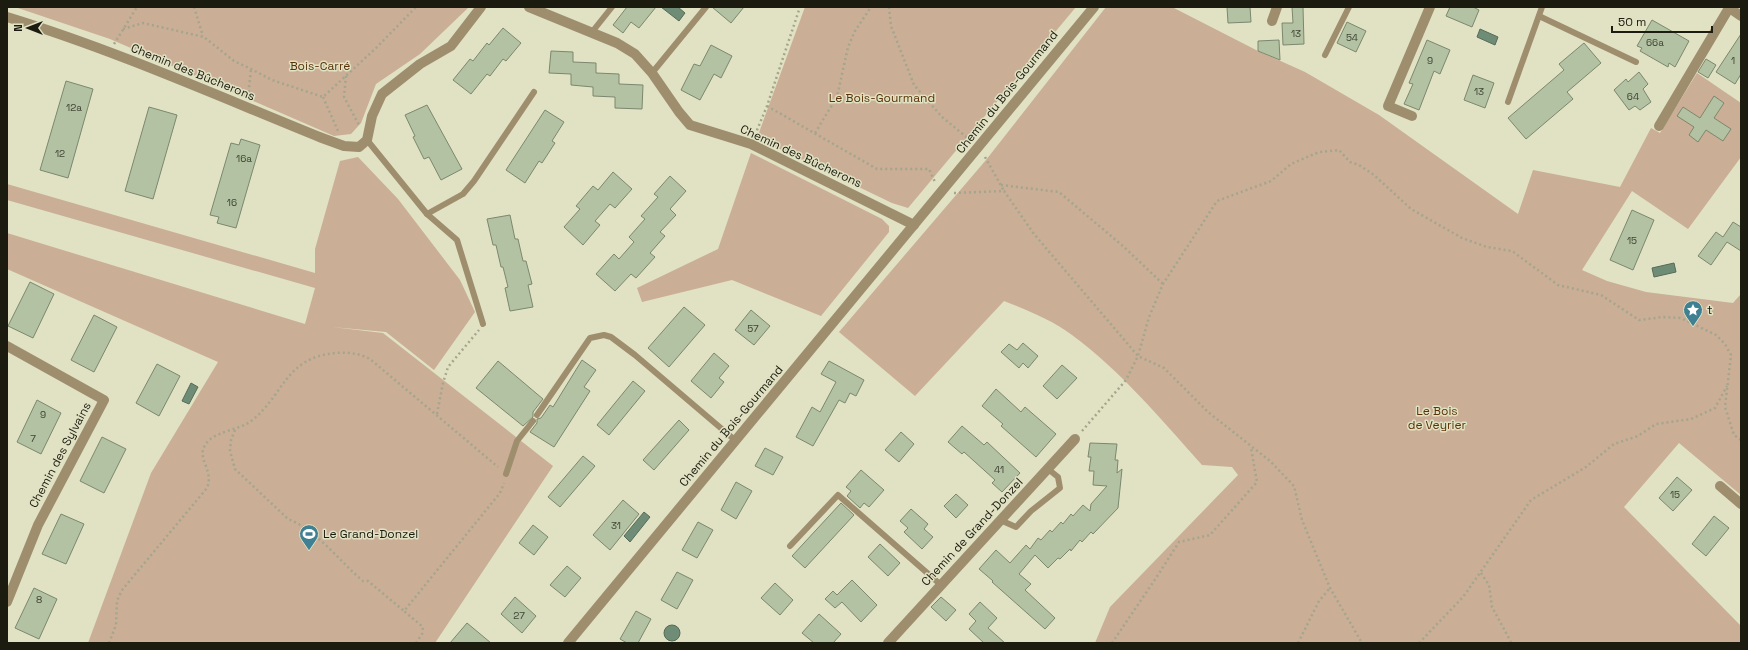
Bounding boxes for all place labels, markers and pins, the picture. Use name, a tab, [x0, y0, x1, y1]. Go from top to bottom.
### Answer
place icon: t	[1682, 299, 1704, 327]
place label: t	[1707, 302, 1713, 318]
sports icon: Le Grand-Donzel	[298, 523, 320, 551]
place label: Le Grand-Donzel	[323, 526, 418, 542]

